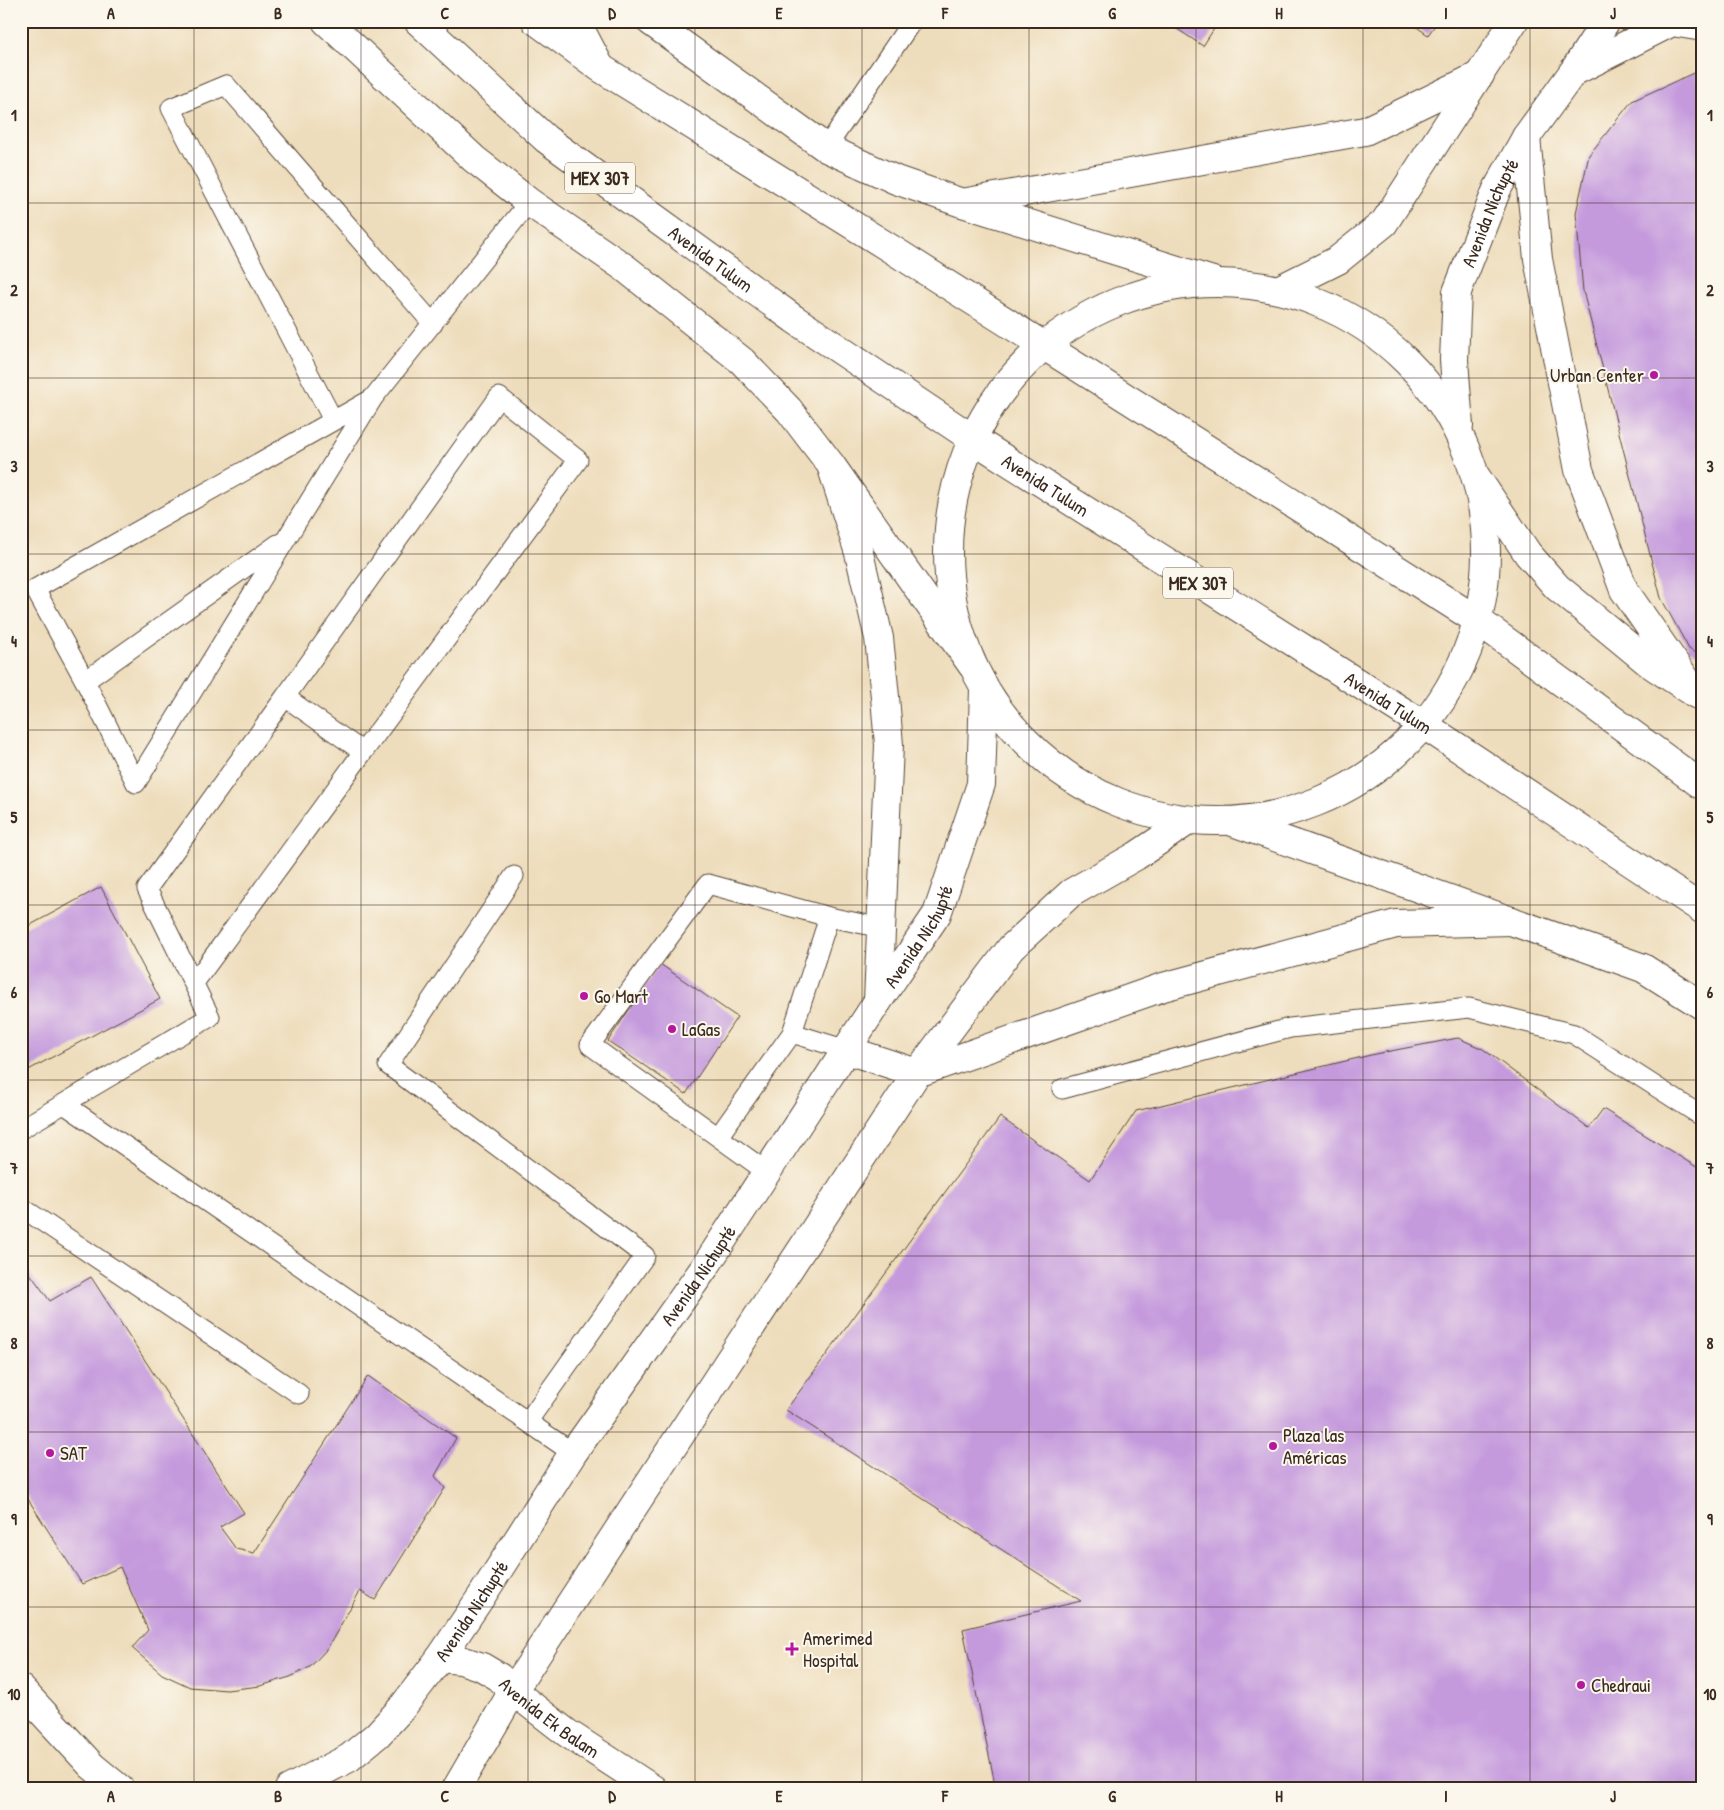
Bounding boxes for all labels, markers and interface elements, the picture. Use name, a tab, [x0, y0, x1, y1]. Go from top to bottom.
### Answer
text: A	[107, 2, 115, 24]
text: B	[274, 2, 282, 24]
text: C	[441, 2, 450, 24]
text: D	[608, 2, 616, 24]
text: E	[775, 2, 783, 24]
text: F	[941, 2, 949, 24]
text: G	[1108, 2, 1116, 24]
text: H	[1275, 2, 1283, 24]
text: I	[1444, 2, 1448, 24]
text: J	[1610, 2, 1616, 24]
text: 1	[11, 104, 17, 126]
text: 1	[1707, 104, 1713, 126]
street label: Avenida Nichupté	[1455, 153, 1525, 271]
road number: MEX 307	[565, 162, 635, 194]
street label: Avenida Tulum	[663, 219, 759, 298]
text: 2	[10, 279, 18, 301]
text: 2	[1706, 279, 1714, 301]
place label: Urban Center	[1550, 362, 1645, 388]
marker: Urban Center	[1648, 369, 1660, 381]
street label: Avenida Tulum	[997, 448, 1094, 522]
text: 3	[10, 455, 18, 477]
text: 3	[1706, 455, 1714, 477]
road number: MEX 307	[1163, 568, 1233, 598]
text: 4	[11, 630, 17, 652]
text: 4	[1707, 630, 1713, 652]
street label: Avenida Tulum	[1340, 665, 1437, 740]
text: 5	[11, 806, 18, 828]
text: 5	[1707, 806, 1714, 828]
street label: Avenida Nichupté	[878, 881, 959, 993]
text: 6	[11, 981, 18, 1003]
text: 6	[1707, 981, 1714, 1003]
place label: Go Mart	[594, 983, 648, 1009]
marker: Go Mart	[578, 990, 590, 1002]
place label: LaGas	[682, 1016, 720, 1042]
marker: LaGas	[666, 1023, 678, 1035]
text: 7	[9, 1157, 18, 1179]
text: 7	[1705, 1157, 1714, 1179]
street label: Avenida Nichupté	[655, 1220, 742, 1331]
text: 8	[11, 1332, 18, 1354]
text: 8	[1707, 1332, 1714, 1354]
place label: Plaza las Américas	[1283, 1422, 1346, 1470]
place label: SAT	[60, 1440, 88, 1466]
marker: Plaza las Américas	[1267, 1440, 1279, 1452]
marker: SAT	[44, 1447, 56, 1459]
text: 9	[11, 1508, 17, 1530]
text: 9	[1707, 1508, 1713, 1530]
street label: Avenida Nichupté	[428, 1555, 514, 1666]
place label: Amerimed Hospital	[803, 1625, 873, 1673]
marker: Amerimed Hospital	[785, 1642, 799, 1656]
street label: Avenida Ek Balam	[493, 1671, 605, 1764]
place label: Chedraui	[1591, 1672, 1651, 1698]
marker: Chedraui	[1575, 1679, 1587, 1691]
text: 10	[8, 1683, 20, 1705]
text: 10	[1704, 1683, 1716, 1705]
text: A	[107, 1785, 115, 1807]
text: B	[274, 1785, 282, 1807]
text: C	[441, 1785, 450, 1807]
text: D	[608, 1785, 616, 1807]
text: E	[775, 1785, 783, 1807]
text: F	[941, 1785, 949, 1807]
text: G	[1108, 1785, 1116, 1807]
text: H	[1275, 1785, 1283, 1807]
text: I	[1444, 1785, 1448, 1807]
text: J	[1610, 1785, 1616, 1807]

